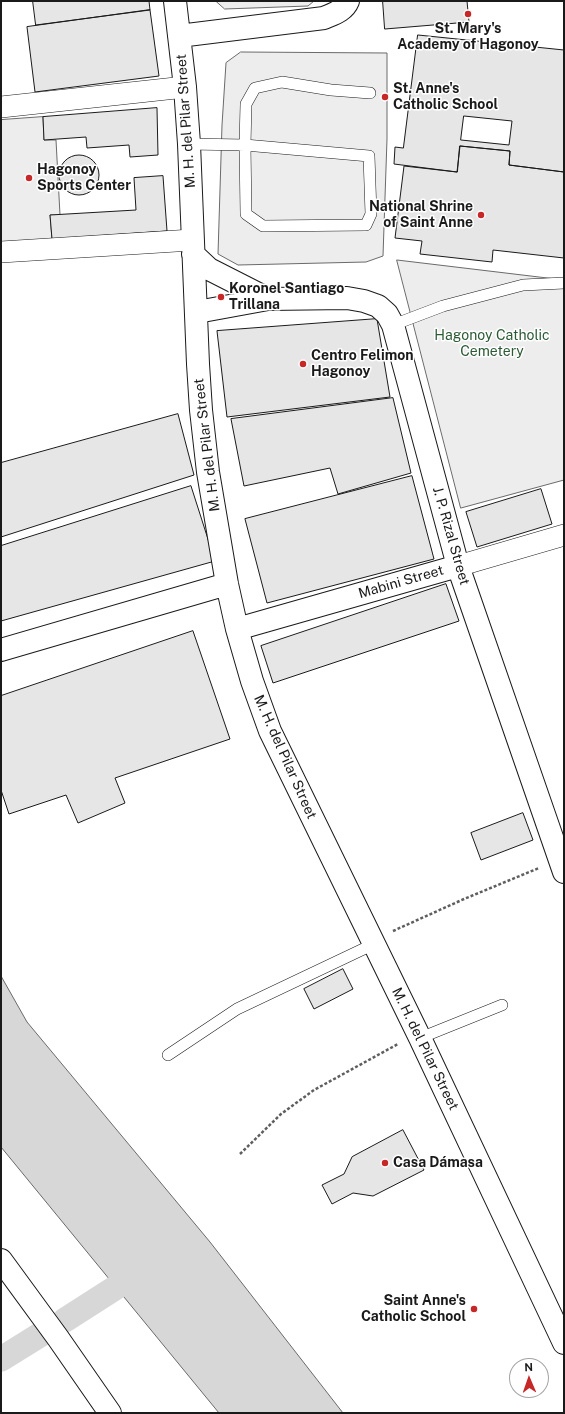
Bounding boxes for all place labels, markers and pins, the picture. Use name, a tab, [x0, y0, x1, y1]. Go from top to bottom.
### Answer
marker: St. Mary's Academy of Hagonoy	[463, 9, 473, 19]
place label: St. Mary's Academy of Hagonoy	[397, 21, 539, 54]
place label: St. Anne's Catholic School	[393, 81, 498, 114]
marker: St. Anne's Catholic School	[380, 92, 390, 102]
place label: Hagonoy Sports Center	[37, 162, 131, 194]
marker: Hagonoy Sports Center	[24, 173, 34, 183]
place label: National Shrine of Saint Anne	[369, 199, 473, 232]
marker: National Shrine of Saint Anne	[476, 210, 486, 220]
place label: Koronel Santiago Trillana	[229, 281, 344, 314]
marker: Koronel Santiago Trillana	[216, 292, 226, 302]
place label: Centro Felimon Hagonoy	[311, 348, 414, 380]
marker: Centro Felimon Hagonoy	[298, 359, 308, 369]
place label: Casa Dámasa	[393, 1155, 483, 1171]
marker: Casa Dámasa	[380, 1158, 390, 1168]
place label: Saint Anne's Catholic School	[361, 1293, 466, 1326]
marker: Saint Anne's Catholic School	[469, 1304, 479, 1314]

